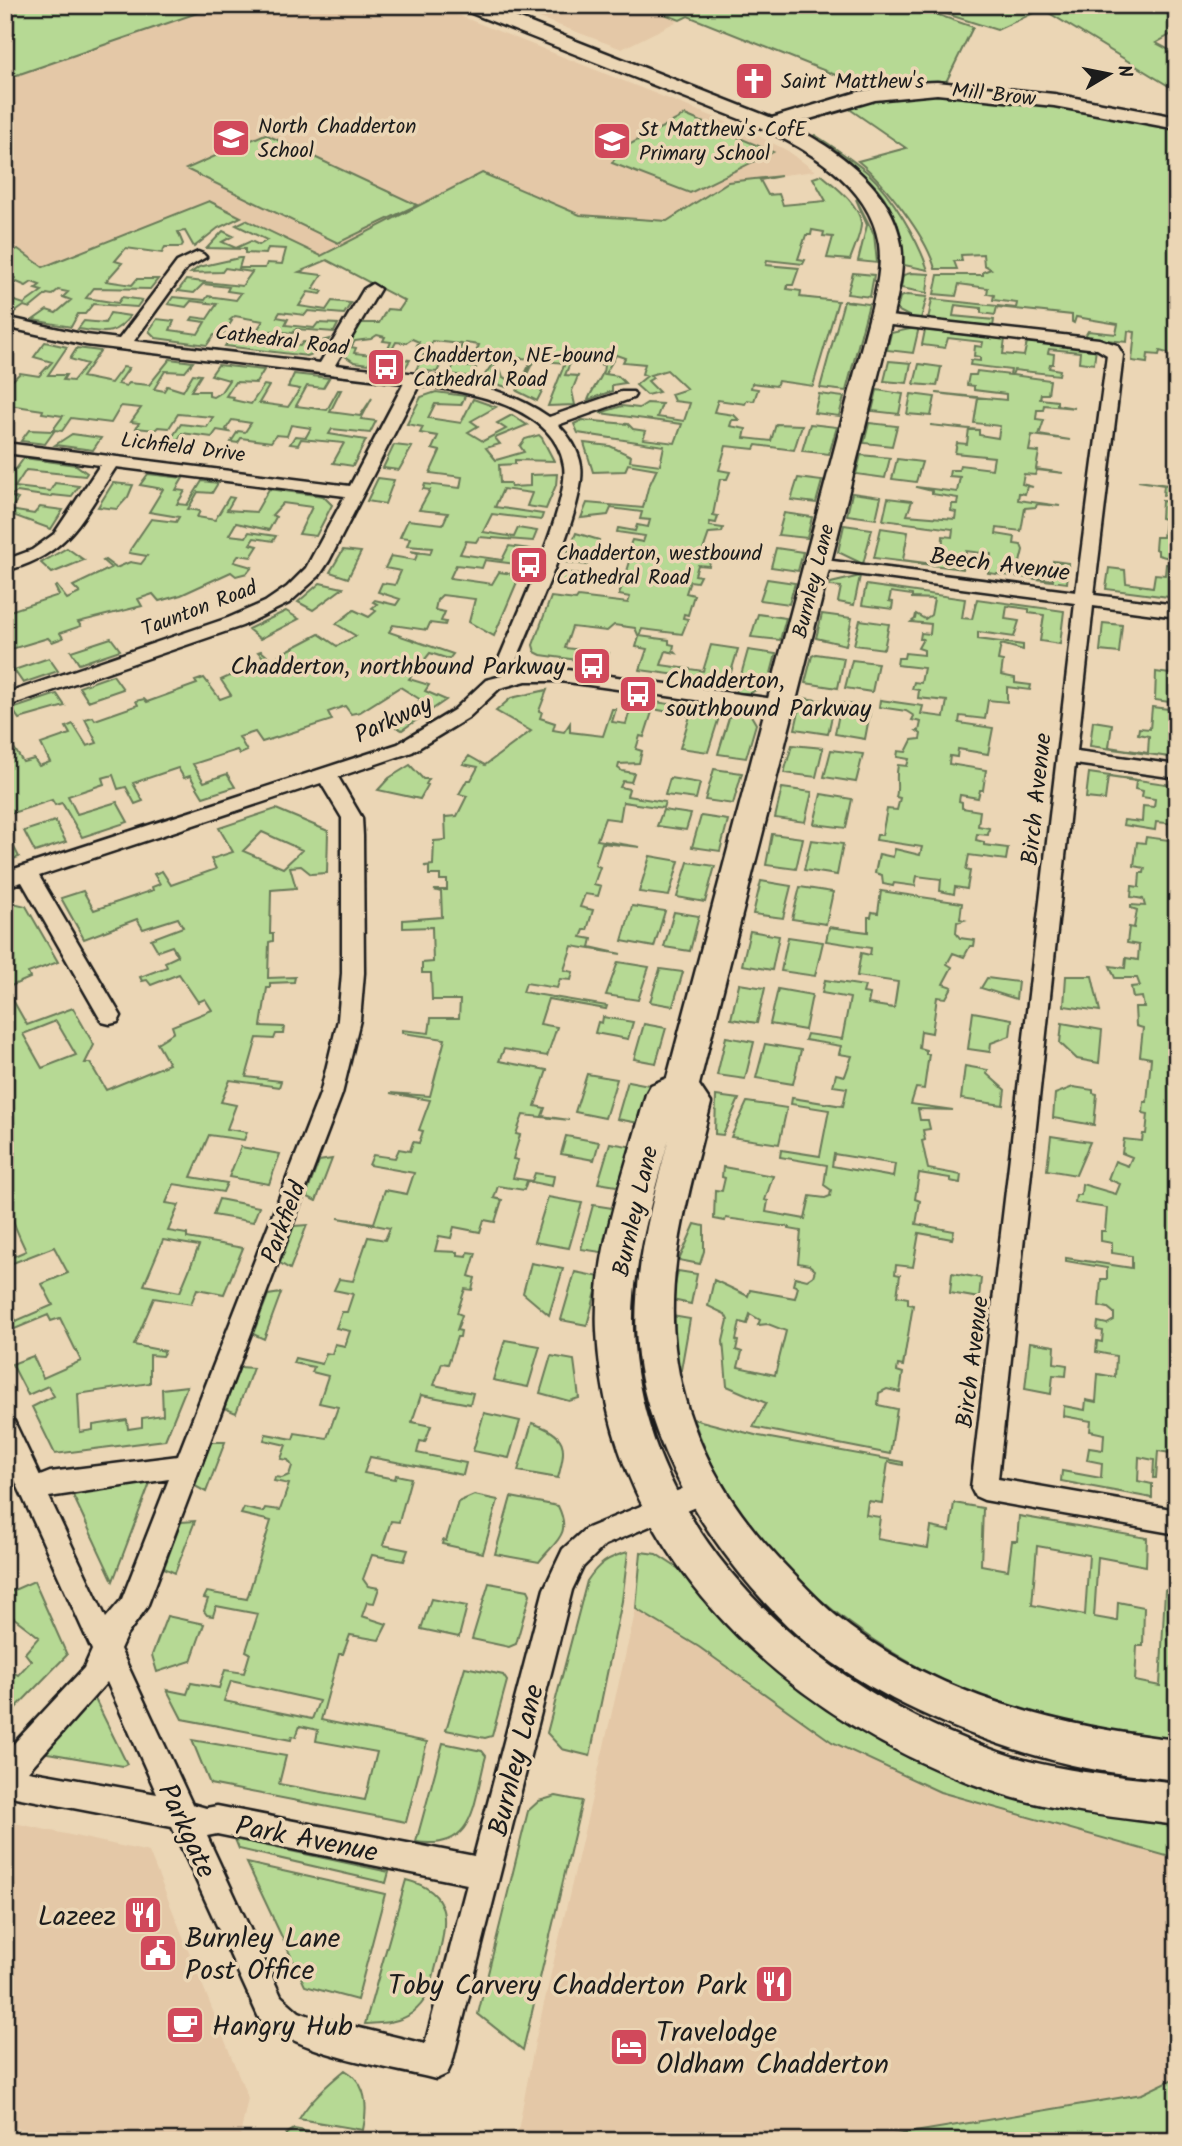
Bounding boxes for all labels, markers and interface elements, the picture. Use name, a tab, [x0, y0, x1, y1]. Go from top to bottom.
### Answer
north arrow	[1074, 38, 1144, 108]
church icon: Saint Matthew's	[733, 60, 775, 102]
text: N	[1108, 63, 1140, 80]
place label: Saint Matthew's	[781, 66, 924, 99]
street label: Mill Brow	[950, 75, 1038, 116]
place label: North Chadderton School	[258, 111, 416, 168]
place label: St Matthew's CofE Primary School	[639, 114, 808, 171]
school or university icon: North Chadderton School	[210, 117, 252, 159]
school or university icon: St Matthew's CofE Primary School	[591, 120, 633, 162]
street label: Cathedral Road	[213, 317, 351, 366]
place label: Chadderton, NE-bound Cathedral Road	[413, 340, 615, 397]
bus stop icon: Chadderton, NE-bound Cathedral Road	[365, 346, 407, 388]
street label: Lichfield Drive	[119, 424, 248, 473]
street label: Burnley Lane	[784, 520, 845, 642]
place label: Chadderton, westbound Cathedral Road	[556, 538, 763, 595]
street label: Beech Avenue	[928, 538, 1072, 593]
bus stop icon: Chadderton, westbound Cathedral Road	[508, 544, 550, 586]
street label: Taunton Road	[137, 572, 263, 647]
bus stop icon: Chadderton, northbound Parkway	[571, 645, 613, 687]
place label: Chadderton, northbound Parkway	[230, 648, 566, 687]
place label: Chadderton, southbound Parkway	[665, 662, 872, 729]
bus stop icon: Chadderton, southbound Parkway	[617, 673, 659, 715]
street label: Parkway	[348, 685, 440, 755]
street label: Birch Avenue	[1011, 731, 1064, 867]
street label: Burnley Lane	[602, 1142, 670, 1281]
street label: Parkfield	[251, 1175, 318, 1269]
street label: Birch Avenue	[946, 1294, 1001, 1430]
street label: Burnley Lane	[477, 1679, 558, 1841]
street label: Parkgate	[144, 1776, 228, 1887]
street label: Park Avenue	[231, 1805, 382, 1876]
restaurant icon: Lazeez	[122, 1894, 164, 1936]
place label: Lazeez	[38, 1895, 116, 1940]
place label: Burnley Lane Post Office	[185, 1917, 341, 1994]
public building icon: Burnley Lane Post Office	[137, 1932, 179, 1974]
restaurant icon: Toby Carvery Chadderton Park	[753, 1963, 795, 2005]
place label: Toby Carvery Chadderton Park	[388, 1964, 748, 2009]
cafe icon: Hangry Hub	[164, 2004, 206, 2046]
place label: Hangry Hub	[212, 2005, 353, 2050]
place label: Travelodge Oldham Chadderton	[656, 2011, 889, 2088]
hotel icon: Travelodge Oldham Chadderton	[608, 2026, 650, 2068]

